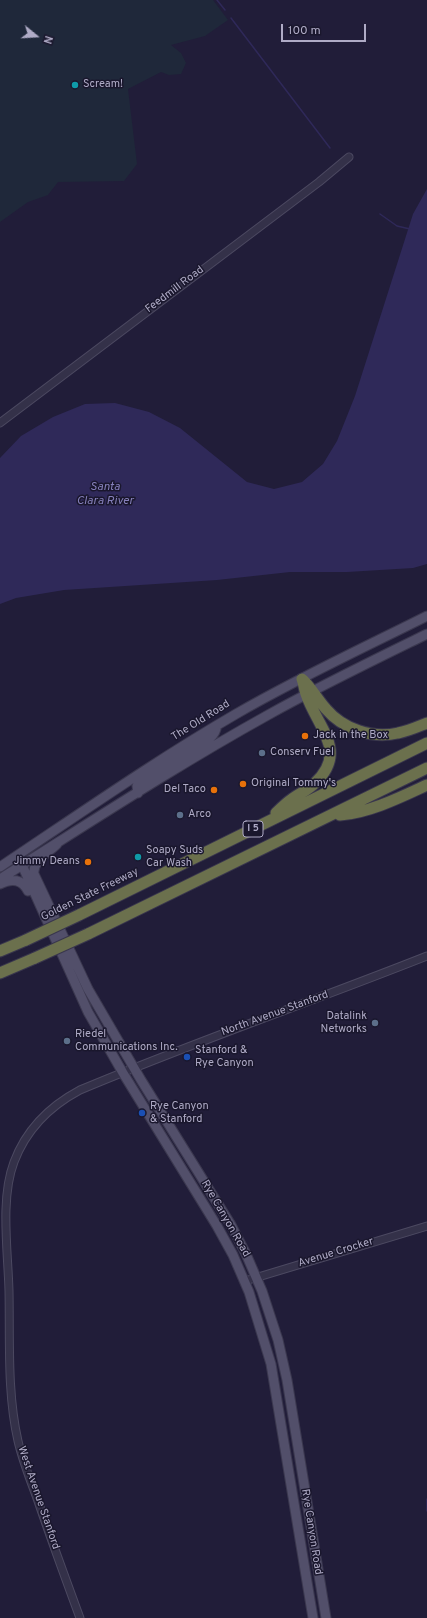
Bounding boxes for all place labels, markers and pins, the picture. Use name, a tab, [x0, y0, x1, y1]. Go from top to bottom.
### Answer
place label: Scream!	[83, 78, 123, 92]
marker: Scream!	[70, 80, 80, 90]
place label: Jack in the Box	[313, 729, 388, 743]
marker: Jack in the Box	[300, 731, 310, 741]
place label: Conserv Fuel	[270, 746, 334, 760]
marker: Conserv Fuel	[257, 748, 267, 758]
place label: Original Tommy's	[251, 777, 336, 791]
marker: Original Tommy's	[238, 779, 248, 789]
place label: Del Taco	[164, 783, 206, 797]
marker: Del Taco	[209, 785, 219, 795]
place label: Arco	[188, 808, 211, 822]
marker: Arco	[175, 810, 185, 820]
place label: Soapy Suds Car Wash	[146, 844, 203, 870]
marker: Soapy Suds Car Wash	[133, 852, 143, 862]
place label: Jimmy Deans	[14, 855, 80, 869]
marker: Jimmy Deans	[83, 857, 93, 867]
place label: Datalink Networks	[321, 1010, 367, 1036]
marker: Datalink Networks	[370, 1018, 380, 1028]
place label: Riedel Communications Inc.	[75, 1028, 178, 1054]
marker: Riedel Communications Inc.	[62, 1036, 72, 1046]
place label: Stanford & Rye Canyon	[195, 1044, 254, 1070]
marker: Stanford & Rye Canyon	[182, 1052, 192, 1062]
place label: Rye Canyon & Stanford	[150, 1100, 209, 1126]
marker: Rye Canyon & Stanford	[137, 1108, 147, 1118]

